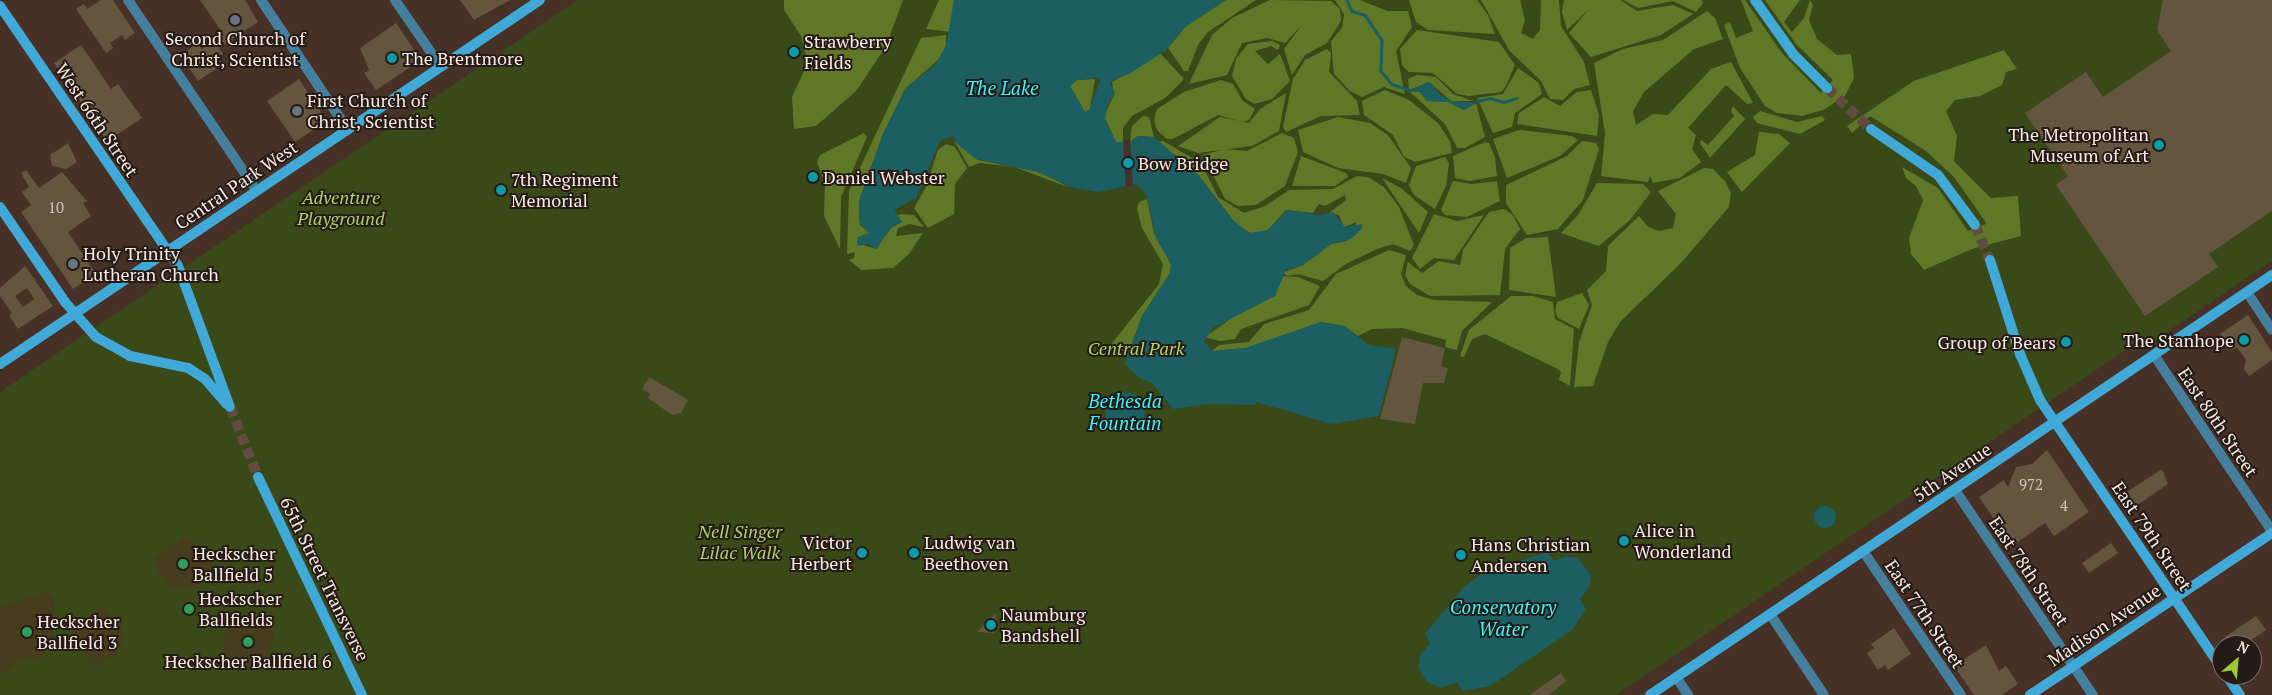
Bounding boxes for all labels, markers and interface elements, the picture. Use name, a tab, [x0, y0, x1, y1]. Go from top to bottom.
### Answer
marker: Second Church of Christ, Scientist	[229, 14, 241, 26]
place label: Second Church of Christ, Scientist	[165, 28, 305, 70]
place label: Strawberry Fields	[804, 31, 892, 74]
marker: Strawberry Fields	[788, 46, 800, 58]
place label: The Brentmore	[402, 47, 523, 69]
marker: The Brentmore	[386, 52, 398, 64]
street label: West 66th Street	[51, 59, 143, 181]
water label: The Lake	[965, 77, 1039, 99]
place label: First Church of Christ, Scientist	[307, 90, 435, 132]
marker: First Church of Christ, Scientist	[291, 105, 303, 117]
place label: The Metropolitan Museum of Art	[2008, 124, 2149, 166]
street label: Central Park West	[171, 136, 301, 234]
marker: The Metropolitan Museum of Art	[2153, 139, 2165, 151]
place label: Bow Bridge	[1138, 152, 1228, 174]
marker: Bow Bridge	[1122, 157, 1134, 169]
place label: Daniel Webster	[823, 166, 945, 188]
place label: 7th Regiment Memorial	[511, 169, 618, 212]
marker: Daniel Webster	[807, 171, 819, 183]
marker: 7th Regiment Memorial	[495, 184, 507, 196]
park label: Adventure Playground	[297, 187, 385, 230]
house number: 10	[48, 199, 64, 217]
place label: Holy Trinity Lutheran Church	[83, 243, 219, 286]
marker: Holy Trinity Lutheran Church	[67, 258, 79, 270]
place label: The Stanhope	[2123, 329, 2234, 351]
place label: Group of Bears	[1937, 331, 2056, 353]
marker: The Stanhope	[2238, 334, 2250, 346]
marker: Group of Bears	[2060, 336, 2072, 348]
park label: Central Park	[1088, 337, 1184, 359]
street label: East 80th Street	[2173, 363, 2263, 481]
water label: Bethesda Fountain	[1088, 390, 1162, 434]
street label: 5th Avenue	[1909, 438, 1995, 506]
house number: 972	[2019, 476, 2043, 494]
street label: East 79th Street	[2107, 477, 2197, 595]
street label: 65th Street Transverse	[276, 493, 374, 665]
house number: 4	[2060, 497, 2068, 515]
street label: East 78th Street	[1984, 512, 2074, 630]
place label: Alice in Wonderland	[1634, 520, 1731, 562]
park label: Nell Singer Lilac Walk	[698, 521, 782, 564]
place label: Victor Herbert	[790, 532, 852, 574]
place label: Ludwig van Beethoven	[924, 532, 1015, 574]
place label: Hans Christian Andersen	[1471, 534, 1590, 576]
marker: Alice in Wonderland	[1618, 535, 1630, 547]
place label: Heckscher Ballfield 5	[193, 543, 276, 586]
marker: Victor Herbert	[856, 547, 868, 559]
marker: Ludwig van Beethoven	[908, 547, 920, 559]
marker: Hans Christian Andersen	[1455, 549, 1467, 561]
street label: East 77th Street	[1881, 556, 1969, 672]
marker: Heckscher Ballfield 5	[177, 558, 189, 570]
street label: Madison Avenue	[2043, 579, 2165, 671]
place label: Heckscher Ballfields	[199, 588, 282, 630]
water label: Conservatory Water	[1450, 596, 1556, 640]
marker: Heckscher Ballfields	[183, 603, 195, 615]
place label: Naumburg Bandshell	[1001, 604, 1086, 646]
place label: Heckscher Ballfield 3	[37, 611, 120, 654]
marker: Naumburg Bandshell	[985, 619, 997, 631]
marker: Heckscher Ballfield 3	[21, 626, 33, 638]
north arrow	[2212, 635, 2262, 685]
marker: Heckscher Ballfield 6	[242, 636, 254, 648]
text: N	[2235, 636, 2253, 658]
place label: Heckscher Ballfield 6	[164, 650, 332, 672]

